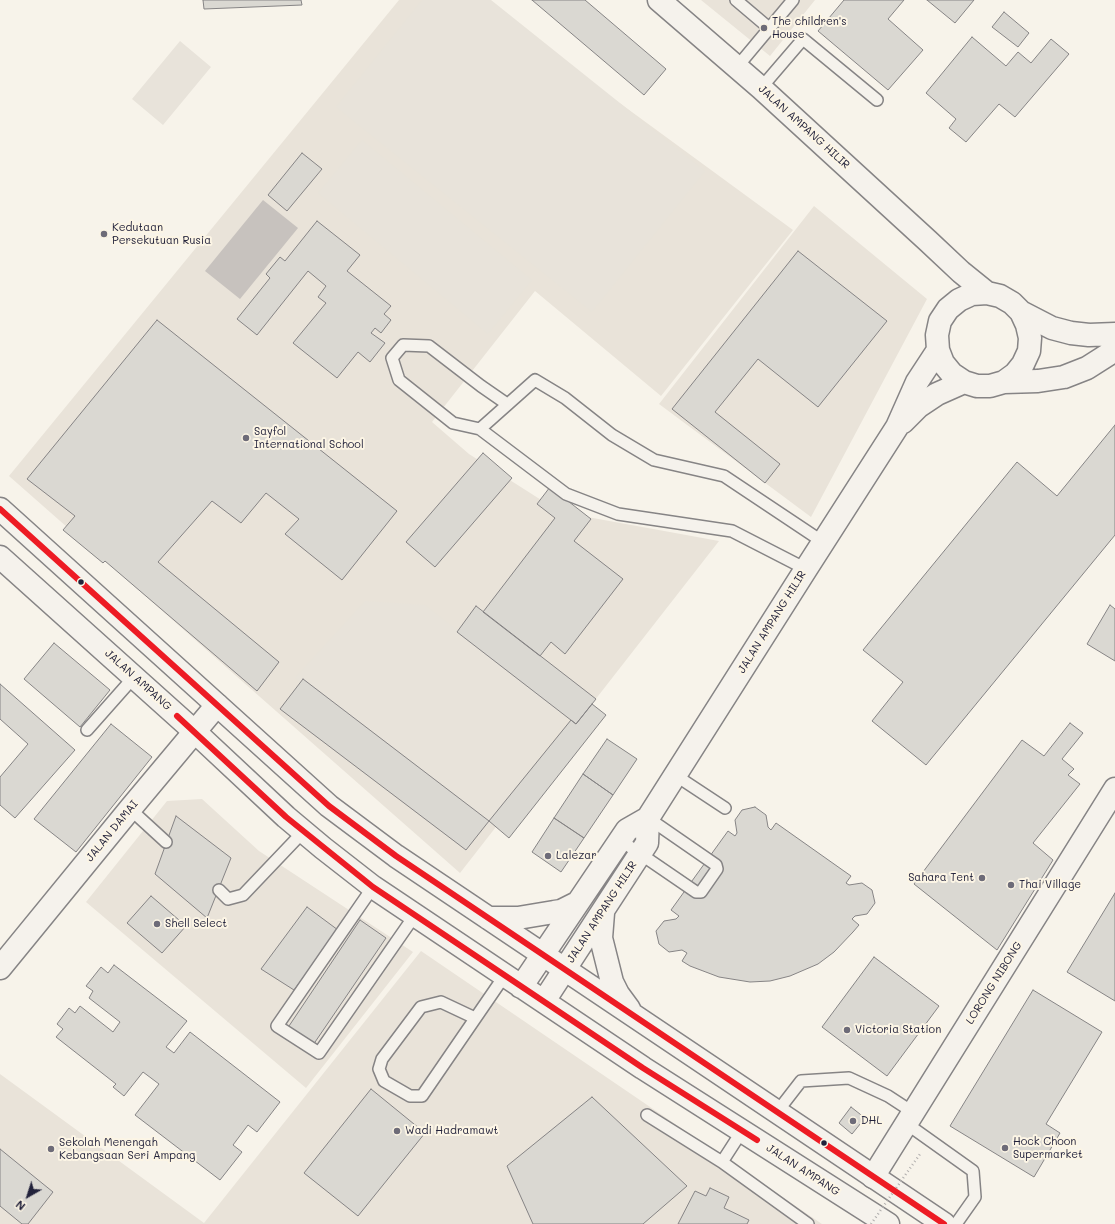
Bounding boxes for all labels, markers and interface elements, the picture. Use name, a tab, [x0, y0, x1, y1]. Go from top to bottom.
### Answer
place label: The children's House	[772, 15, 847, 41]
marker: The children's House	[759, 23, 769, 33]
street label: JALAN AMPANG HILIR	[756, 82, 852, 172]
place label: Kedutaan Persekutuan Rusia	[112, 221, 211, 247]
marker: Kedutaan Persekutuan Rusia	[99, 229, 109, 239]
place label: Sayfol International School	[254, 425, 364, 451]
marker: Sayfol International School	[241, 433, 251, 443]
street label: JALAN AMPANG HILIR	[735, 568, 809, 676]
unlabelled marker	[76, 577, 86, 587]
street label: JALAN AMPANG	[102, 647, 174, 713]
street label: JALAN DAMAI	[83, 798, 141, 864]
place label: Lalezar	[556, 849, 597, 863]
marker: Lalezar	[543, 851, 553, 861]
street label: JALAN AMPANG HILIR	[564, 859, 640, 965]
place label: Sahara Tent	[908, 871, 974, 885]
marker: Sahara Tent	[977, 873, 987, 883]
place label: Thai Village	[1019, 878, 1081, 892]
marker: Thai Village	[1006, 880, 1016, 890]
place label: Shell Select	[165, 917, 227, 931]
marker: Shell Select	[152, 919, 162, 929]
street label: LORONG NIBONG	[963, 939, 1025, 1027]
place label: Victoria Station	[855, 1023, 941, 1037]
marker: Victoria Station	[842, 1025, 852, 1035]
place label: DHL	[861, 1114, 882, 1128]
marker: DHL	[848, 1116, 858, 1126]
place label: Wadi Hadramawt	[405, 1124, 498, 1138]
marker: Wadi Hadramawt	[392, 1126, 402, 1136]
place label: Hock Choon Supermarket	[1013, 1135, 1083, 1161]
place label: Sekolah Menengah Kebangsaan Seri Ampang	[59, 1136, 195, 1162]
unlabelled marker	[819, 1138, 829, 1148]
street label: JALAN AMPANG	[764, 1141, 842, 1199]
marker: Hock Choon Supermarket	[1000, 1143, 1010, 1153]
marker: Sekolah Menengah Kebangsaan Seri Ampang	[46, 1144, 56, 1154]
north arrow	[8, 1176, 48, 1216]
text: N	[12, 1197, 28, 1214]

